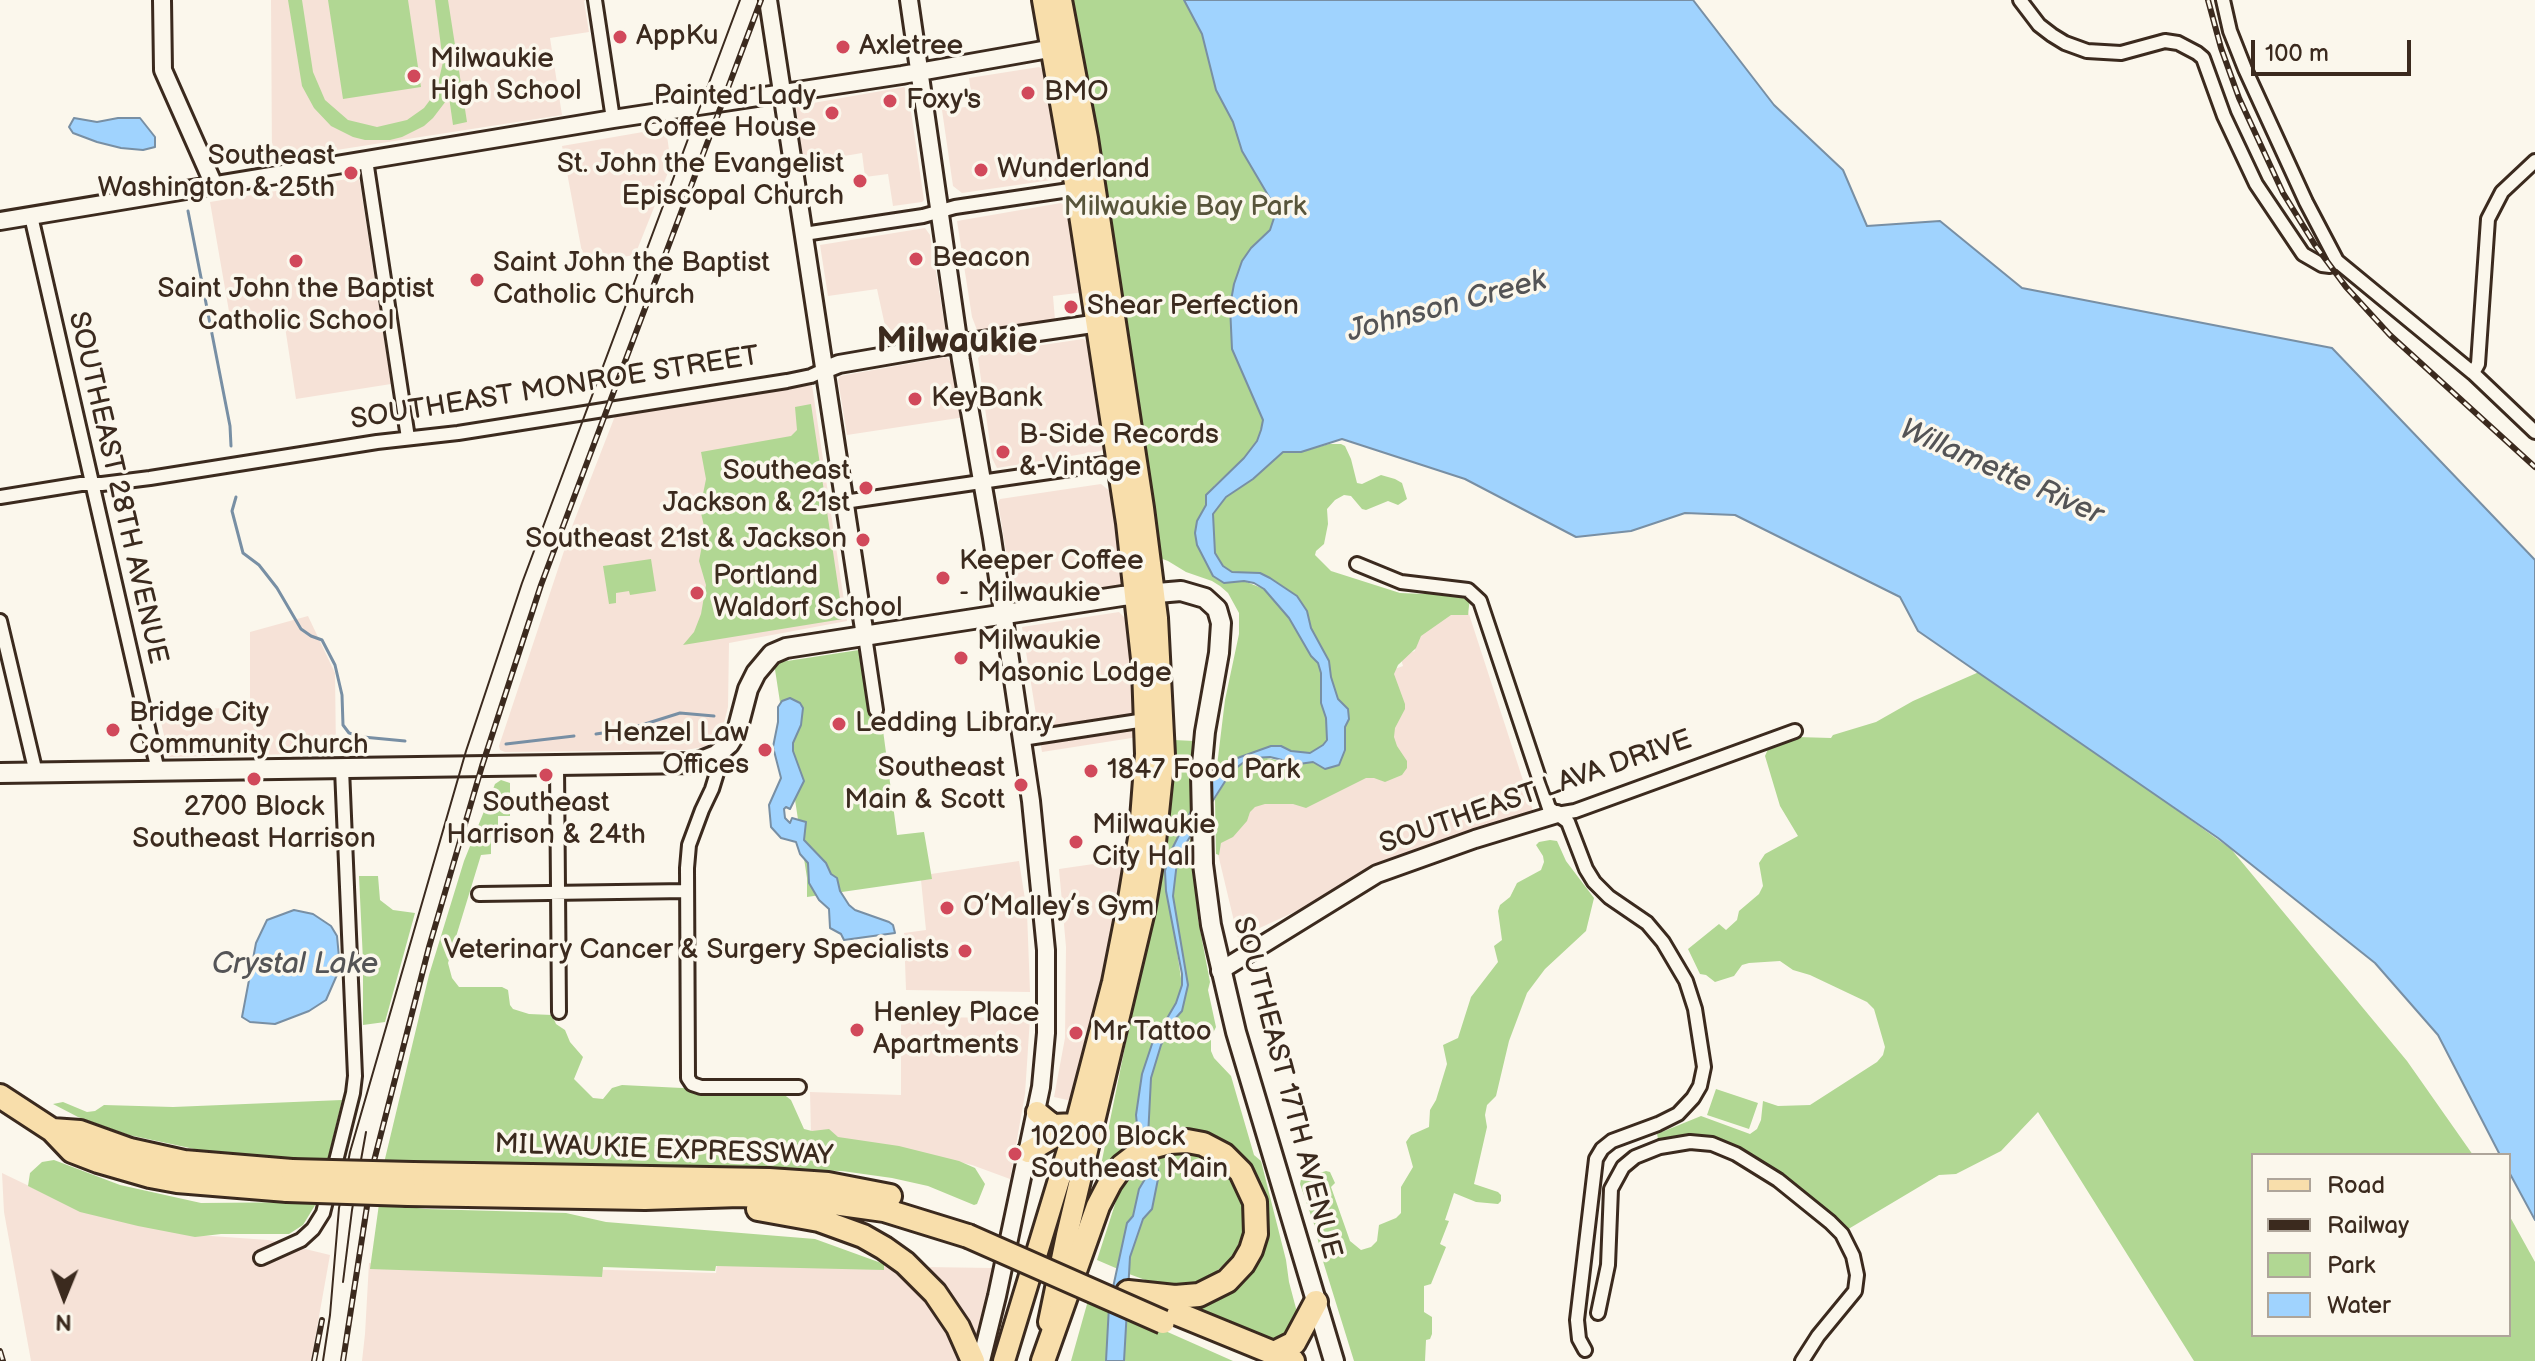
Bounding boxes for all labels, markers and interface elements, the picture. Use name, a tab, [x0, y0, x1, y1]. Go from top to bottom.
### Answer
place label: AppKu	[636, 20, 719, 54]
scale bar	[2255, 24, 2415, 74]
marker: AppKu	[611, 28, 629, 46]
place label: Axletree	[859, 30, 963, 64]
marker: Axletree	[834, 38, 852, 56]
text: 100 m	[2265, 39, 2329, 68]
place label: Milwaukie High School	[430, 43, 582, 109]
marker: Milwaukie High School	[405, 67, 423, 85]
place label: BMO	[1044, 76, 1109, 110]
place label: Painted Lady Coffee House	[643, 80, 816, 146]
place label: Foxy's	[906, 84, 981, 118]
marker: BMO	[1019, 84, 1037, 102]
marker: Foxy's	[881, 92, 899, 110]
marker: Painted Lady Coffee House	[823, 104, 841, 122]
place label: Southeast Washington & 25th	[98, 140, 335, 206]
place label: St. John the Evangelist Episcopal Church	[557, 148, 844, 214]
place label: Wunderland	[997, 153, 1150, 187]
marker: Wunderland	[972, 161, 990, 179]
marker: Southeast Washington & 25th	[342, 164, 360, 182]
marker: St. John the Evangelist Episcopal Church	[851, 172, 869, 190]
park label: Milwaukie Bay Park	[1064, 191, 1306, 225]
place label: Beacon	[932, 242, 1030, 276]
place label: Saint John the Baptist Catholic Church	[493, 247, 770, 313]
marker: Beacon	[907, 250, 925, 268]
marker: Saint John the Baptist Catholic School	[287, 252, 305, 270]
water label: Johnson Creek	[1344, 263, 1550, 351]
marker: Saint John the Baptist Catholic Church	[468, 271, 486, 289]
place label: Saint John the Baptist Catholic School	[158, 273, 434, 339]
place label: Shear Perfection	[1087, 290, 1299, 324]
marker: Shear Perfection	[1062, 298, 1080, 316]
street label: SOUTHEAST 28TH AVENUE	[60, 309, 174, 667]
district label: Milwaukie	[876, 321, 1038, 365]
street label: SOUTHEAST MONROE STREET	[348, 340, 762, 438]
place label: KeyBank	[931, 382, 1042, 416]
marker: KeyBank	[906, 390, 924, 408]
water label: Willamette River	[1894, 412, 2108, 534]
place label: B-Side Records & Vintage	[1019, 419, 1219, 485]
marker: B-Side Records & Vintage	[994, 443, 1012, 461]
place label: Southeast Jackson & 21st	[663, 455, 850, 521]
marker: Southeast Jackson & 21st	[857, 479, 875, 497]
place label: Southeast 21st & Jackson	[525, 523, 847, 557]
marker: Southeast 21st & Jackson	[854, 531, 872, 549]
place label: Keeper Coffee - Milwaukie	[959, 545, 1144, 611]
place label: Portland Waldorf School	[713, 560, 902, 626]
marker: Keeper Coffee - Milwaukie	[934, 569, 952, 587]
marker: Portland Waldorf School	[688, 584, 706, 602]
place label: Milwaukie Masonic Lodge	[977, 625, 1172, 691]
marker: Milwaukie Masonic Lodge	[952, 649, 970, 667]
place label: Bridge City Community Church	[129, 697, 369, 763]
place label: Ledding Library	[855, 707, 1053, 741]
marker: Ledding Library	[830, 715, 848, 733]
place label: Henzel Law Offices	[603, 717, 749, 783]
marker: Bridge City Community Church	[104, 721, 122, 739]
street label: SOUTHEAST LAVA DRIVE	[1376, 724, 1696, 862]
marker: Henzel Law Offices	[756, 741, 774, 759]
place label: Southeast Main & Scott	[844, 752, 1005, 818]
place label: 1847 Food Park	[1107, 754, 1300, 788]
marker: 1847 Food Park	[1082, 762, 1100, 780]
marker: Southeast Harrison & 24th	[537, 766, 555, 784]
marker: 2700 Block Southeast Harrison	[245, 770, 263, 788]
marker: Southeast Main & Scott	[1012, 776, 1030, 794]
place label: Southeast Harrison & 24th	[446, 787, 646, 853]
place label: 2700 Block Southeast Harrison	[132, 791, 376, 857]
place label: Milwaukie City Hall	[1092, 809, 1216, 875]
marker: Milwaukie City Hall	[1067, 833, 1085, 851]
place label: O’Malley’s Gym	[963, 891, 1154, 925]
marker: O’Malley’s Gym	[938, 899, 956, 917]
street label: SOUTHEAST 17TH AVENUE	[1224, 913, 1348, 1263]
place label: Veterinary Cancer & Surgery Specialists	[444, 934, 949, 968]
marker: Veterinary Cancer & Surgery Specialists	[956, 942, 974, 960]
water label: Crystal Lake	[212, 947, 378, 983]
place label: Henley Place Apartments	[873, 997, 1039, 1063]
place label: Mr Tattoo	[1092, 1016, 1212, 1050]
marker: Henley Place Apartments	[848, 1021, 866, 1039]
marker: Mr Tattoo	[1067, 1024, 1085, 1042]
place label: 10200 Block Southeast Main	[1031, 1121, 1228, 1187]
street label: MILWAUKIE EXPRESSWAY	[494, 1128, 834, 1174]
marker: 10200 Block Southeast Main	[1006, 1145, 1024, 1163]
legend	[2251, 1153, 2511, 1337]
text: Road	[2327, 1171, 2385, 1200]
text: Railway	[2327, 1211, 2409, 1240]
text: Park	[2327, 1251, 2375, 1280]
north arrow	[24, 1257, 104, 1337]
text: Water	[2327, 1291, 2391, 1320]
text: N	[55, 1308, 72, 1335]

